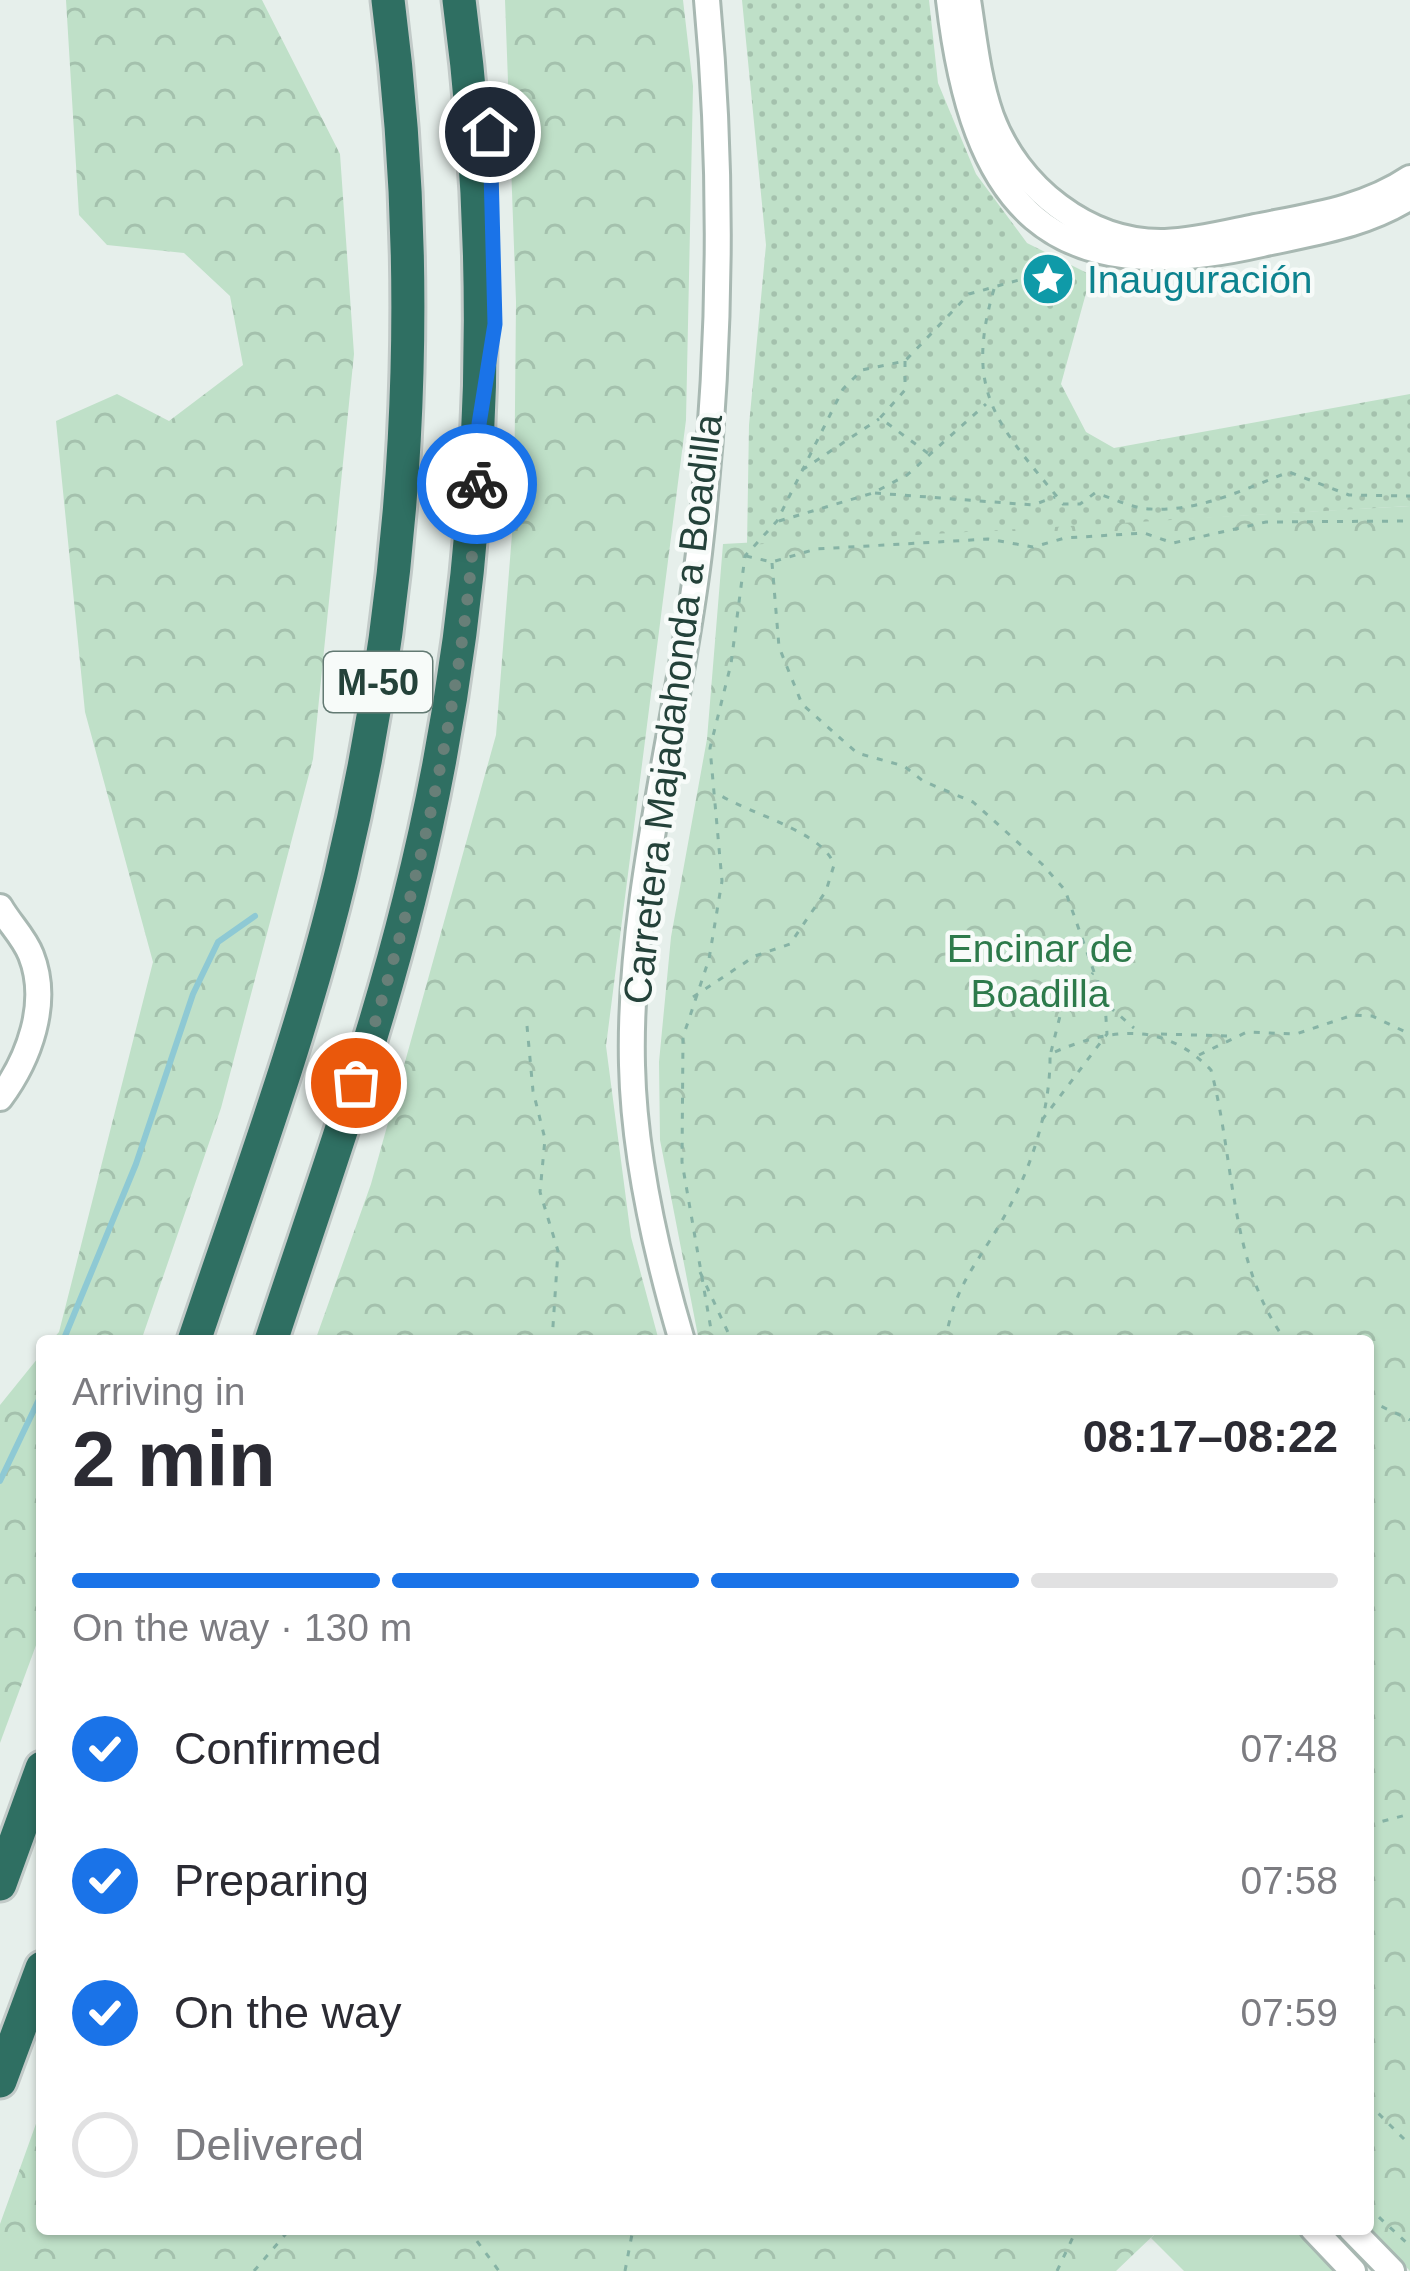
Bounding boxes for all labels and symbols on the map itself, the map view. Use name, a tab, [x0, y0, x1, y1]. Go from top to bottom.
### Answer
pin	[439, 81, 541, 183]
place icon: Inauguración	[1020, 251, 1076, 307]
place label: Inauguración	[1087, 258, 1313, 301]
street label: Carretera Majadahonda a Boadilla	[615, 411, 730, 1006]
courier	[417, 424, 537, 544]
road number: M-50	[324, 652, 432, 712]
park label: Encinar de Boadilla	[947, 927, 1133, 1015]
pin	[305, 1032, 407, 1134]

